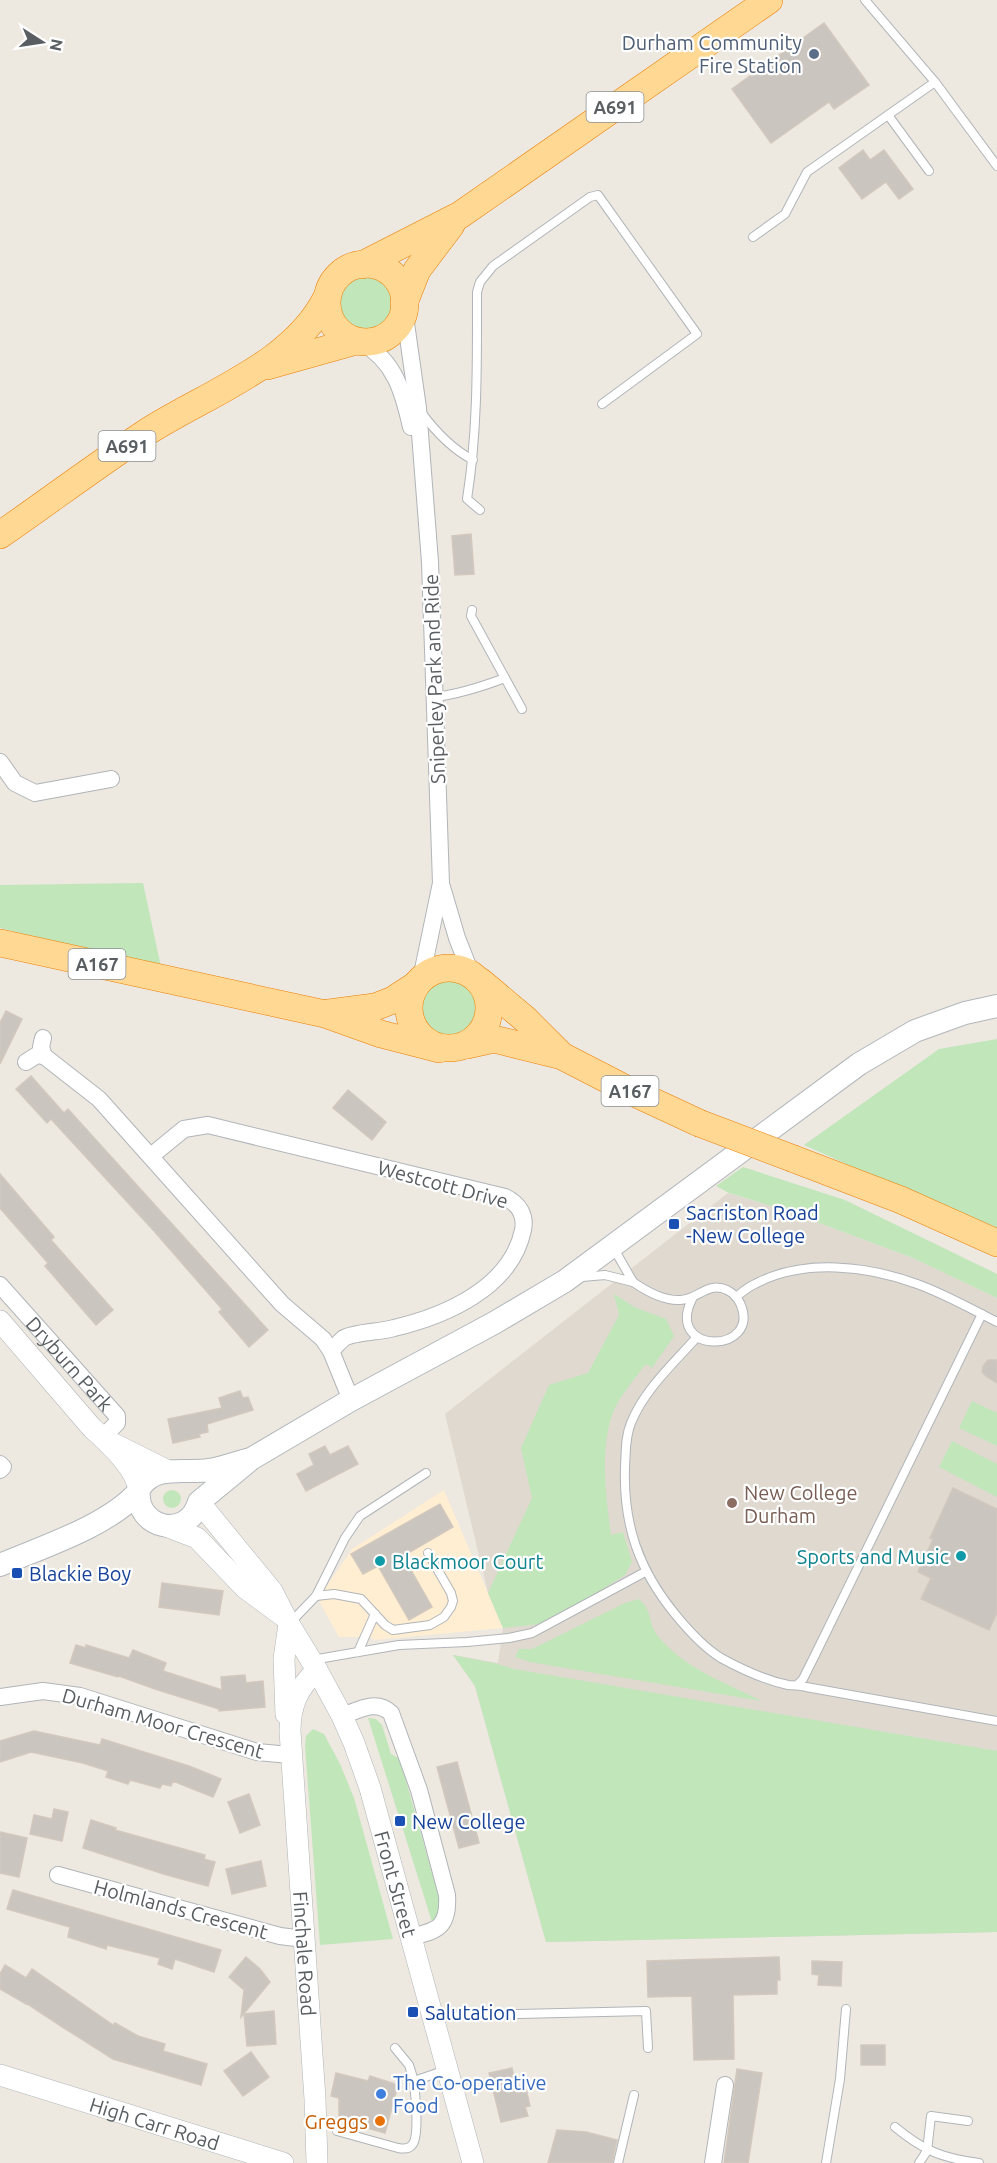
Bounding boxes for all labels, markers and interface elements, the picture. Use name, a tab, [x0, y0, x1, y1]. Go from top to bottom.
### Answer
north arrow	[12, 12, 72, 72]
place label: Durham Community Fire Station	[622, 31, 802, 77]
text: N	[47, 37, 67, 53]
marker: Durham Community Fire Station	[807, 47, 821, 61]
road number: A691	[586, 92, 644, 122]
road number: A691	[98, 431, 156, 461]
street label: Sniperley Park and Ride	[419, 574, 449, 784]
road number: A167	[68, 949, 126, 979]
road number: A167	[602, 1076, 658, 1106]
street label: Westcott Drive	[375, 1156, 511, 1212]
place label: Sacriston Road -New College	[686, 1201, 819, 1247]
marker: Sacriston Road -New College	[667, 1217, 681, 1231]
street label: Dryburn Park	[22, 1312, 118, 1415]
place label: New College Durham	[744, 1481, 857, 1527]
marker: New College Durham	[725, 1496, 739, 1510]
place label: Sports and Music	[797, 1545, 949, 1568]
marker: Sports and Music	[954, 1549, 968, 1563]
place label: Blackmoor Court	[392, 1550, 543, 1573]
marker: Blackmoor Court	[373, 1554, 387, 1568]
place label: Blackie Boy	[29, 1562, 131, 1585]
marker: Blackie Boy	[10, 1566, 24, 1580]
street label: Durham Moor Crescent	[60, 1683, 267, 1763]
place label: New College	[412, 1810, 525, 1833]
marker: New College	[393, 1814, 407, 1828]
street label: Front Street	[371, 1828, 422, 1940]
street label: Holmlands Crescent	[91, 1875, 271, 1943]
street label: Finchale Road	[289, 1890, 321, 2017]
place label: Salutation	[425, 2001, 516, 2024]
marker: Salutation	[406, 2005, 420, 2019]
place label: The Co-operative Food	[393, 2071, 547, 2117]
marker: The Co-operative Food	[374, 2087, 388, 2101]
street label: High Carr Road	[87, 2092, 222, 2154]
place label: Greggs	[304, 2110, 368, 2133]
marker: Greggs	[373, 2114, 387, 2128]

